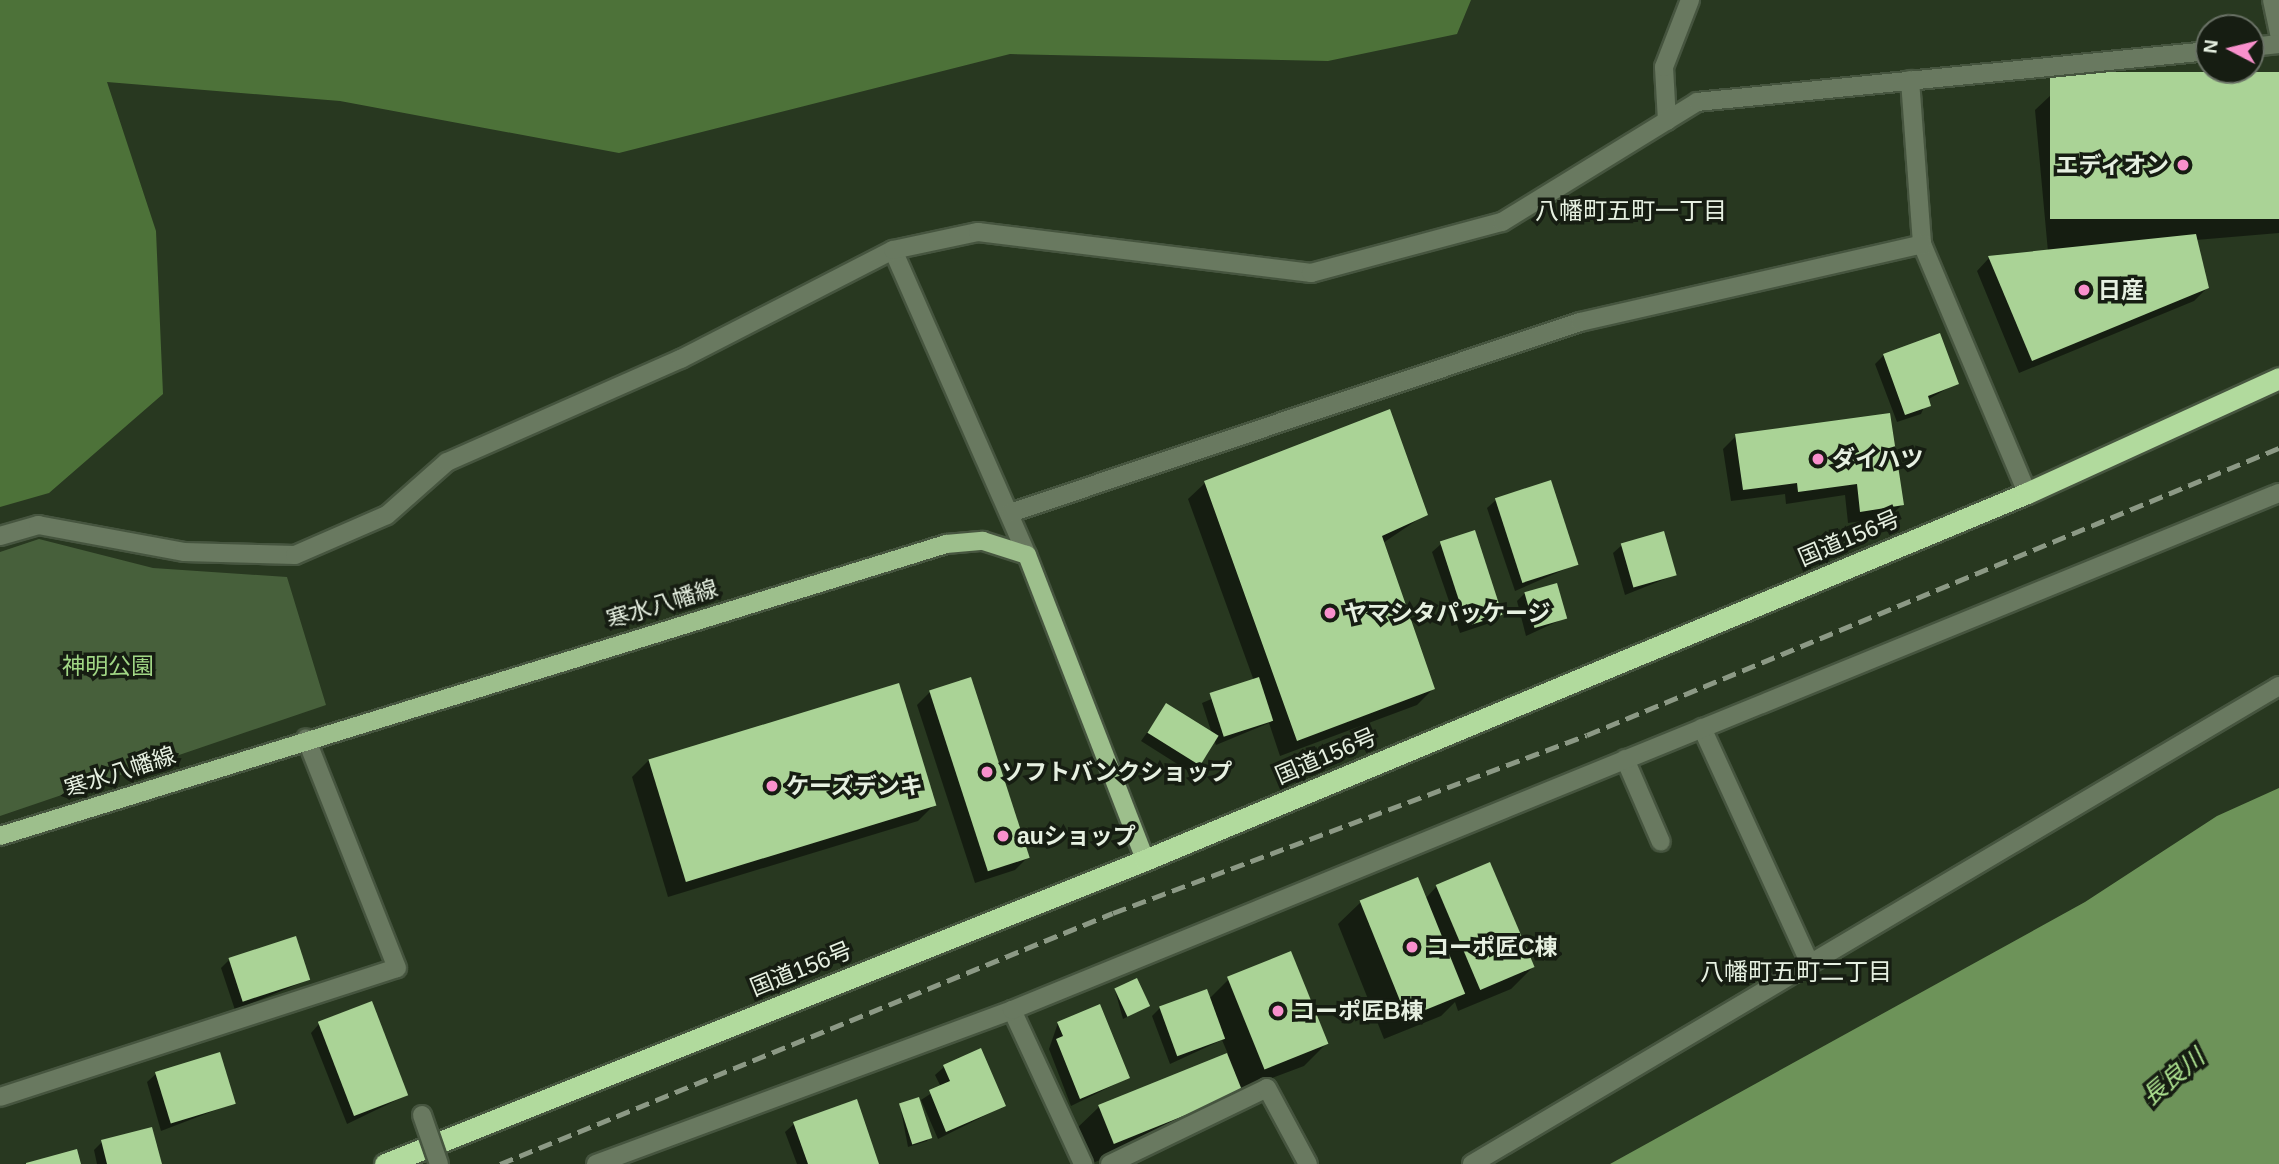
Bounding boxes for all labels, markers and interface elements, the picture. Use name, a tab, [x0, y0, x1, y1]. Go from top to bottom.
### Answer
north arrow	[2195, 14, 2265, 84]
text: N	[2199, 39, 2222, 55]
place label: エディオン	[2054, 151, 2169, 179]
marker: エディオン	[2175, 157, 2191, 173]
district label: 八幡町五町一丁目	[1535, 197, 1727, 225]
place label: 日産	[2098, 276, 2144, 304]
marker: 日産	[2076, 282, 2092, 298]
place label: ダイハツ	[1832, 445, 1924, 473]
marker: ダイハツ	[1810, 451, 1826, 467]
street label: 国道156号	[1794, 504, 1904, 572]
street label: 寒水八幡線	[603, 574, 721, 634]
place label: ヤマシタパッケージ	[1344, 599, 1551, 627]
marker: ヤマシタパッケージ	[1322, 605, 1338, 621]
park label: 神明公園	[62, 652, 154, 680]
street label: 国道156号	[1271, 722, 1381, 790]
street label: 寒水八幡線	[61, 741, 179, 803]
place label: ソフトバンクショップ	[1001, 758, 1231, 786]
marker: ソフトバンクショップ	[979, 764, 995, 780]
place label: ケーズデンキ	[786, 772, 924, 800]
marker: ケーズデンキ	[764, 778, 780, 794]
place label: auショップ	[1017, 822, 1136, 850]
marker: auショップ	[995, 828, 1011, 844]
place label: コーポ匠C棟	[1426, 933, 1558, 961]
street label: 国道156号	[746, 936, 856, 1002]
marker: コーポ匠C棟	[1404, 939, 1420, 955]
district label: 八幡町五町二丁目	[1700, 958, 1892, 986]
place label: コーポ匠B棟	[1292, 997, 1424, 1025]
marker: コーポ匠B棟	[1270, 1003, 1286, 1019]
water label: 長良川	[2136, 1043, 2210, 1111]

